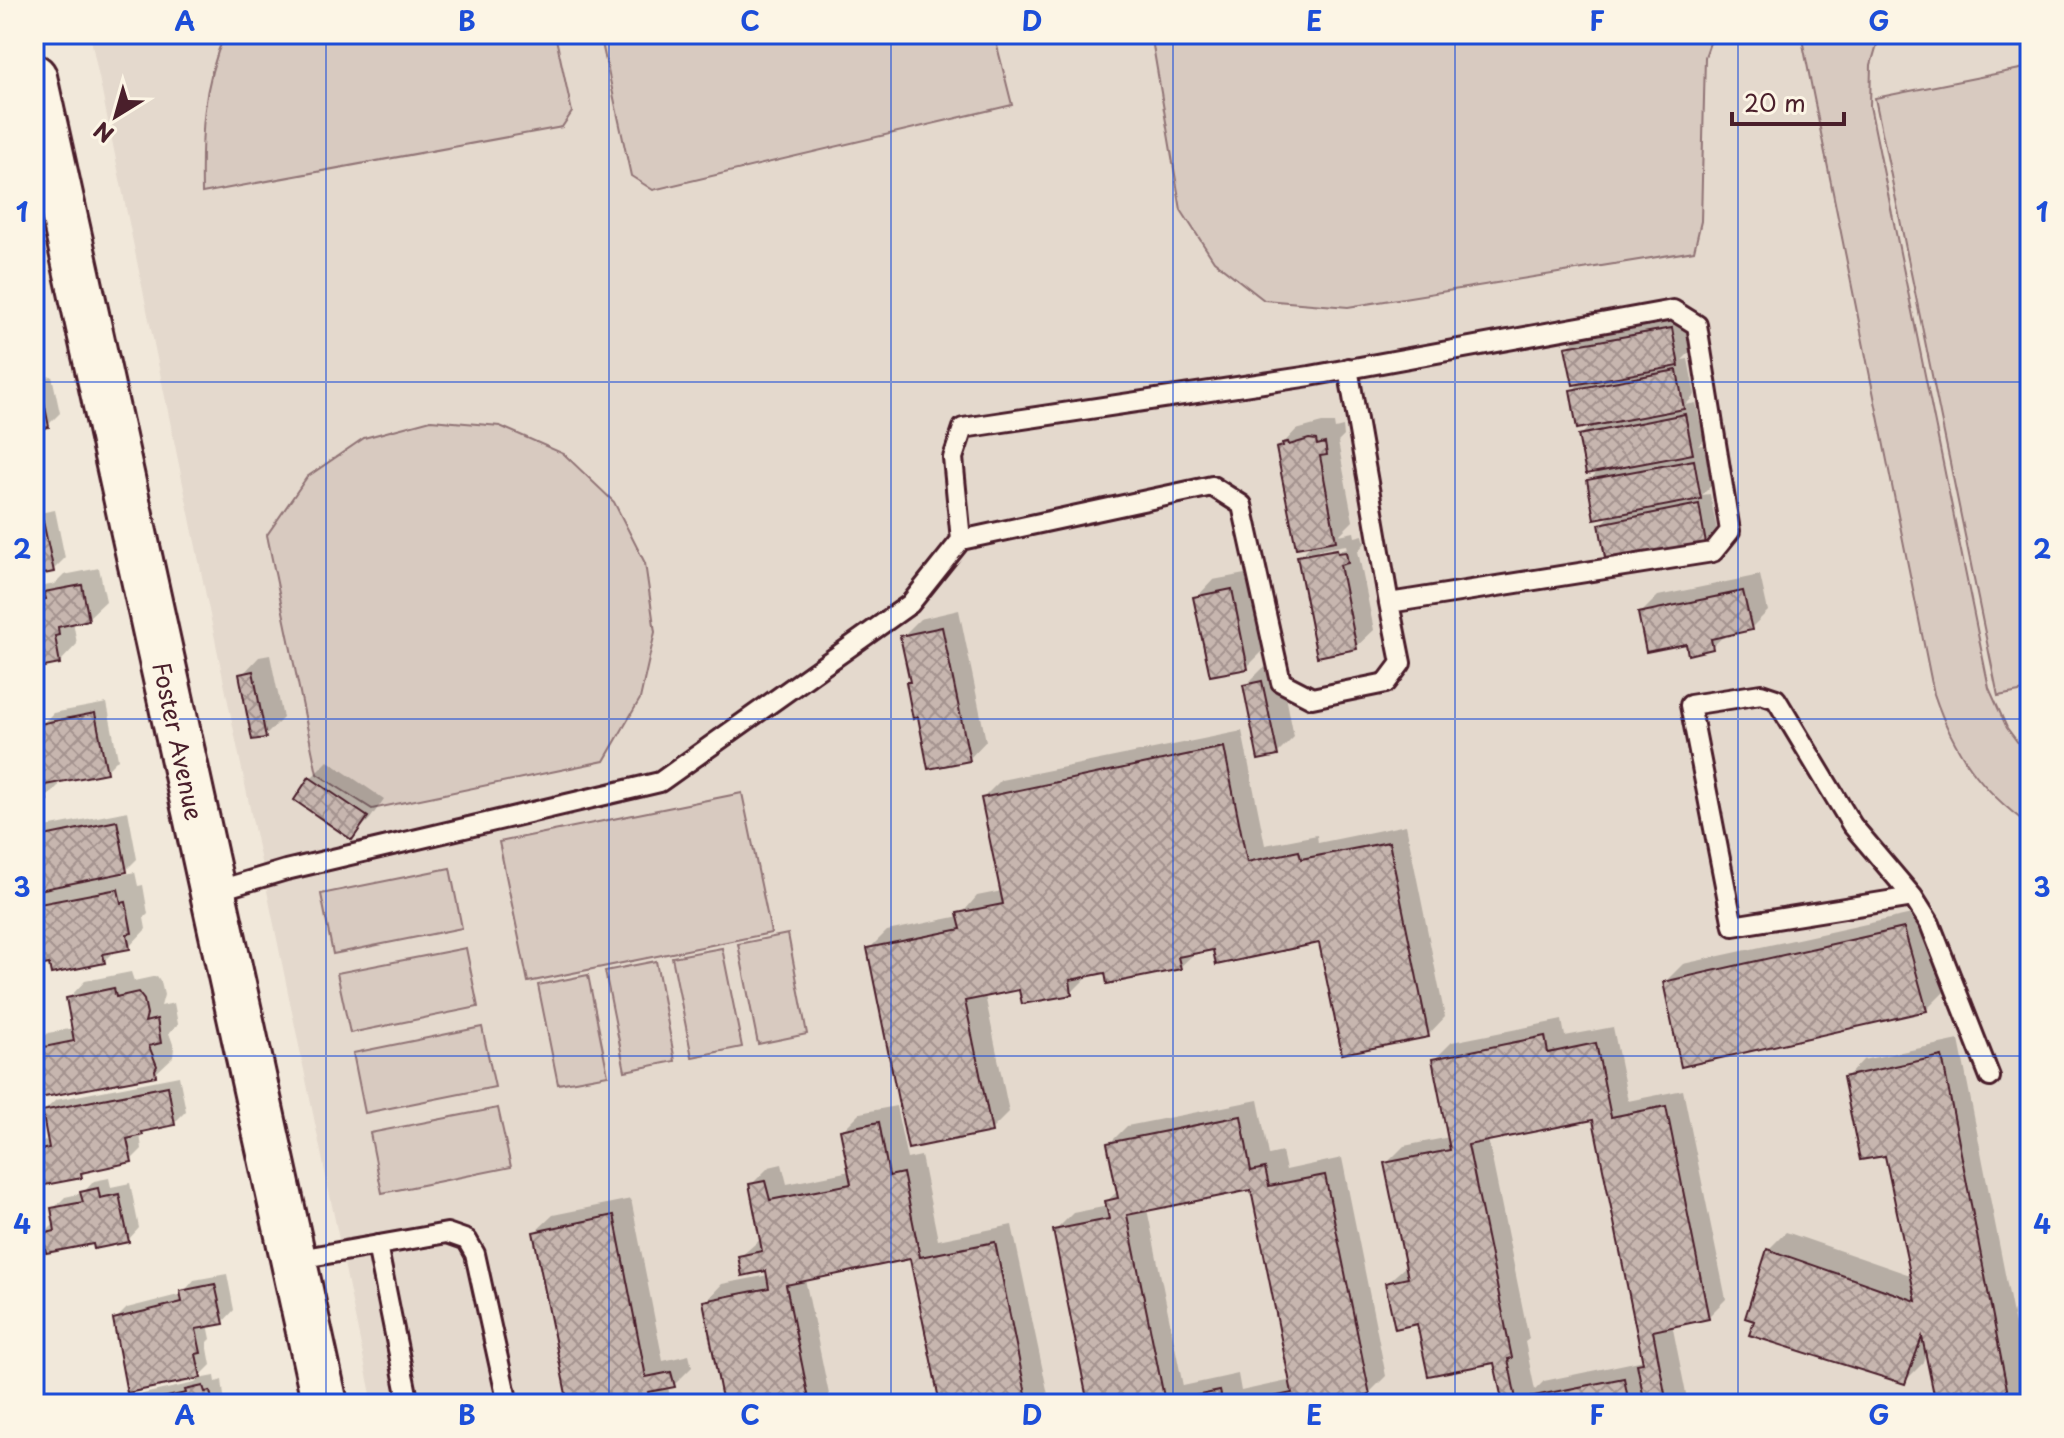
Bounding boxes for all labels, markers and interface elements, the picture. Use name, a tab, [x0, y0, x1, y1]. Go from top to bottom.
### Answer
text: A	[175, 1, 195, 40]
text: B	[458, 1, 476, 40]
text: C	[740, 1, 760, 40]
text: D	[1022, 1, 1042, 40]
text: E	[1306, 1, 1322, 40]
text: F	[1589, 1, 1605, 40]
text: G	[1868, 1, 1890, 40]
north arrow	[76, 76, 156, 156]
scale bar	[1732, 76, 1844, 126]
text: 20 m	[1744, 84, 1806, 120]
text: N	[86, 115, 120, 152]
text: 1	[16, 192, 28, 231]
text: 1	[2036, 192, 2048, 231]
text: 2	[13, 529, 31, 568]
text: 2	[2033, 529, 2051, 568]
street label: Foster Avenue	[145, 659, 213, 823]
text: 3	[13, 867, 31, 906]
text: 3	[2033, 867, 2051, 906]
text: 4	[13, 1204, 31, 1243]
text: 4	[2033, 1204, 2051, 1243]
text: A	[175, 1395, 195, 1434]
text: B	[458, 1395, 476, 1434]
text: C	[740, 1395, 760, 1434]
text: D	[1022, 1395, 1042, 1434]
text: E	[1306, 1395, 1322, 1434]
text: F	[1589, 1395, 1605, 1434]
text: G	[1868, 1395, 1890, 1434]

